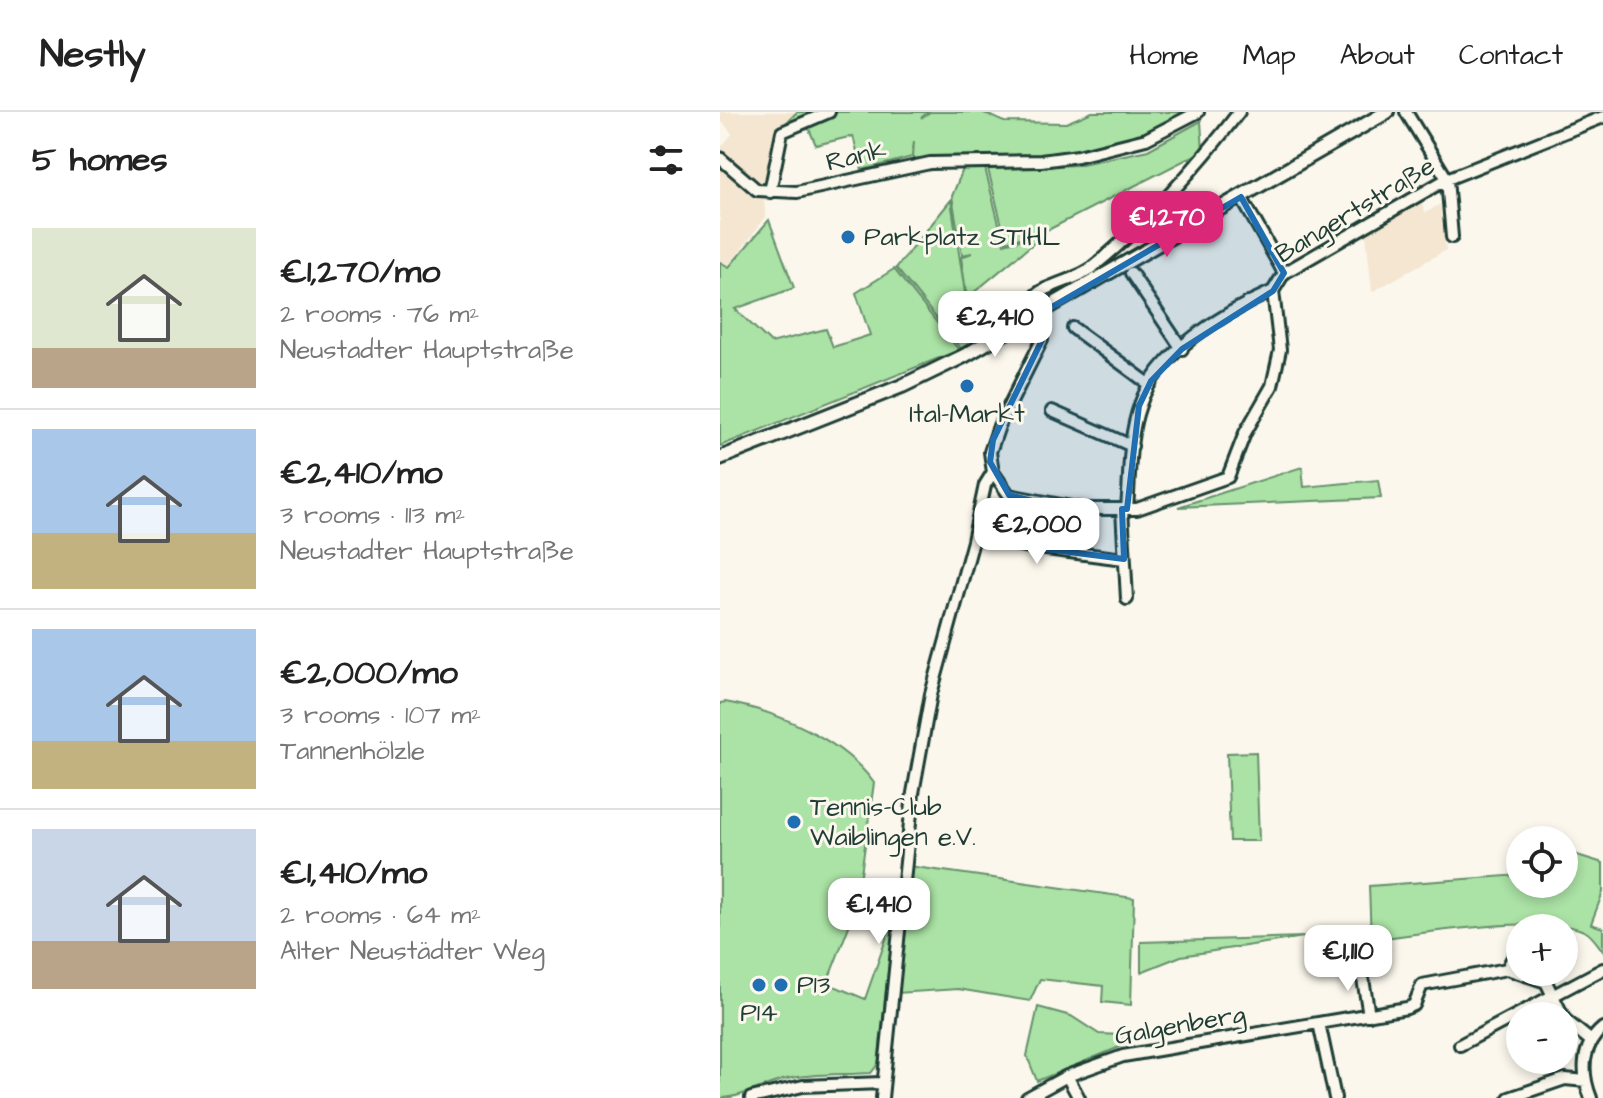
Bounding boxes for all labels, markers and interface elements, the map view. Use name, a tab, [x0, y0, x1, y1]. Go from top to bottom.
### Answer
text: Nestly	[40, 29, 146, 81]
text: Home	[1129, 36, 1199, 75]
text: Map	[1243, 36, 1296, 75]
text: About	[1340, 36, 1415, 75]
text: Contact	[1459, 36, 1563, 75]
street label: Rank	[822, 131, 890, 181]
text: 5 homes	[32, 136, 168, 184]
icon: filters	[644, 138, 688, 182]
street label: Bangertstraße	[1268, 148, 1443, 274]
pin: €1,270	[1102, 191, 1232, 259]
text: €1,270	[1129, 199, 1205, 235]
place label: Parkplatz STIHL	[864, 219, 1060, 255]
marker: Parkplatz STIHL	[839, 228, 857, 246]
text: €1,270/mo	[280, 248, 440, 296]
icon: home	[96, 260, 192, 356]
pin: €2,410	[930, 291, 1060, 359]
text: 2 rooms · 76 m²	[280, 296, 479, 332]
text: €2,410	[956, 299, 1034, 335]
text: Neustadter Hauptstraße	[280, 332, 574, 368]
marker: Ital-Markt	[958, 377, 976, 395]
place label: Ital-Markt	[909, 396, 1025, 432]
text: €2,410/mo	[280, 449, 443, 497]
icon: home	[96, 461, 192, 557]
text: 3 rooms · 113 m²	[280, 497, 465, 533]
pin: €2,000	[972, 498, 1102, 566]
text: €2,000	[992, 506, 1082, 542]
text: Neustadter Hauptstraße	[280, 533, 574, 569]
text: €2,000/mo	[280, 649, 458, 697]
icon: home	[96, 661, 192, 757]
text: 3 rooms · 107 m²	[280, 697, 481, 733]
text: Tannenhölzle	[280, 733, 425, 769]
place label: Tennis-Club Waiblingen e.V.	[810, 789, 976, 857]
marker: Tennis-Club Waiblingen e.V.	[785, 813, 803, 831]
map controls	[1506, 826, 1578, 1074]
button: locate	[1506, 826, 1578, 898]
text: €1,410/mo	[280, 849, 427, 897]
icon: home	[96, 861, 192, 957]
pin: €1,410	[814, 878, 944, 946]
text: €1,410	[846, 886, 912, 922]
text: 2 rooms · 64 m²	[280, 897, 481, 933]
button: +	[1506, 914, 1578, 986]
pin: €1,110	[1283, 925, 1413, 993]
text: Alter Neustädter Weg	[280, 933, 545, 969]
text: €1,110	[1322, 933, 1374, 969]
place label: P13	[797, 967, 830, 1003]
marker: P14	[750, 976, 768, 994]
marker: P13	[772, 976, 790, 994]
place label: P14	[740, 995, 778, 1031]
street label: Galgenberg	[1112, 996, 1249, 1056]
button: −	[1506, 1002, 1578, 1074]

